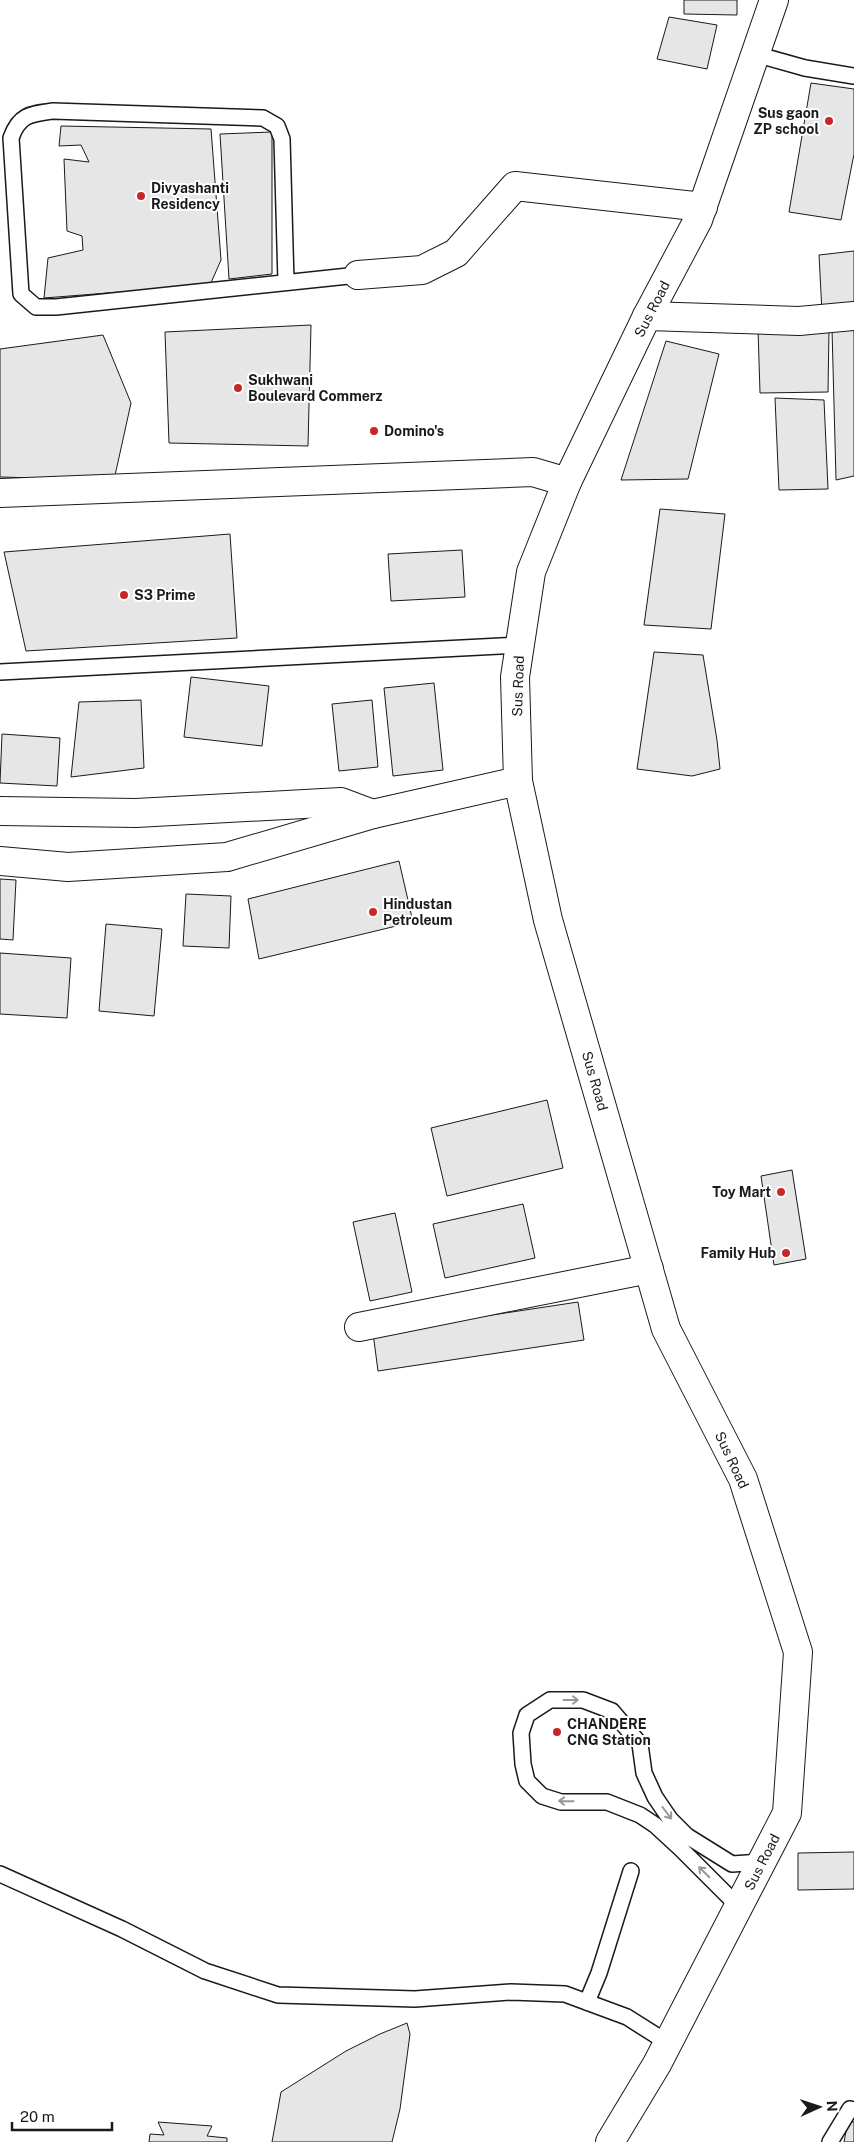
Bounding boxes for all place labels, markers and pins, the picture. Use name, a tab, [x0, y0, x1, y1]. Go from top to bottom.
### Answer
place label: Sus gaon ZP school	[753, 105, 819, 137]
marker: Sus gaon ZP school	[823, 115, 835, 127]
place label: Divyashanti Residency	[151, 180, 229, 212]
marker: Divyashanti Residency	[135, 190, 147, 202]
place label: Sukhwani Boulevard Commerz	[248, 372, 383, 404]
marker: Sukhwani Boulevard Commerz	[232, 382, 244, 394]
place label: Domino's	[384, 423, 444, 439]
marker: Domino's	[368, 425, 380, 437]
place label: S3 Prime	[134, 587, 195, 603]
marker: S3 Prime	[118, 589, 130, 601]
place label: Hindustan Petroleum	[383, 896, 453, 928]
marker: Hindustan Petroleum	[367, 906, 379, 918]
place label: Toy Mart	[712, 1184, 771, 1200]
marker: Toy Mart	[775, 1186, 787, 1198]
place label: Family Hub	[700, 1245, 776, 1261]
marker: Family Hub	[780, 1247, 792, 1259]
place label: CHANDERE CNG Station	[567, 1716, 651, 1748]
marker: CHANDERE CNG Station	[551, 1726, 563, 1738]

